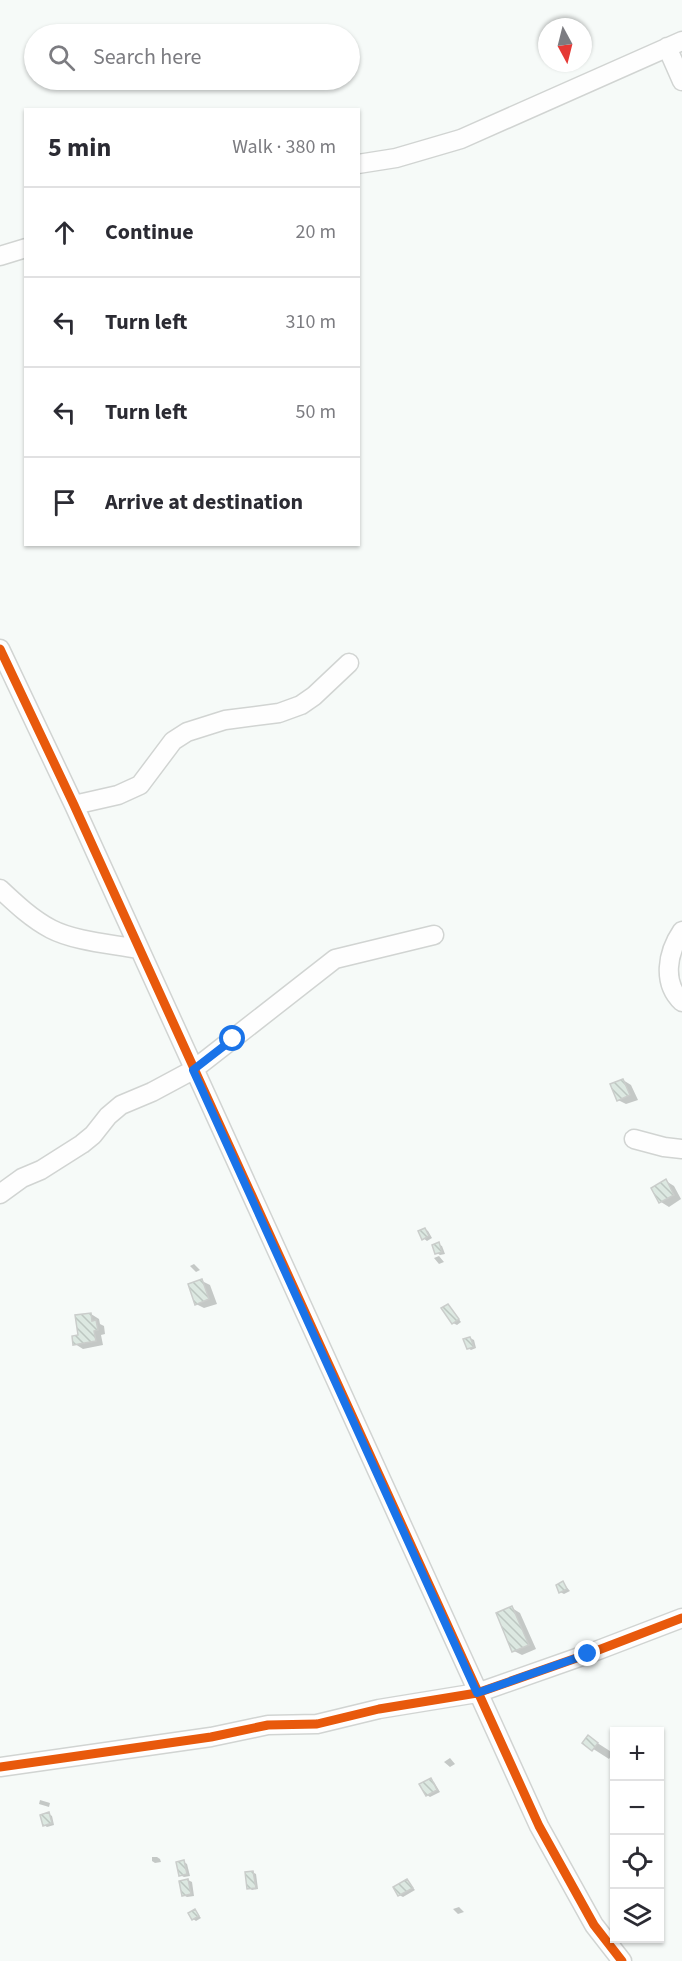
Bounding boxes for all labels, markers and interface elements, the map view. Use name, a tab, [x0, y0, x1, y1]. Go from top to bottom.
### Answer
north arrow	[538, 18, 592, 72]
search box	[24, 24, 360, 90]
icon: search	[45, 41, 78, 74]
text: Search here	[93, 41, 201, 73]
text: 5 min	[48, 129, 111, 166]
text: Walk · 380 m	[232, 133, 336, 161]
icon: ahead	[48, 216, 81, 249]
text: Continue	[105, 216, 194, 248]
text: 20 m	[296, 218, 336, 246]
icon: left	[48, 306, 81, 339]
text: Turn left	[105, 306, 187, 338]
text: 310 m	[286, 308, 336, 336]
icon: left	[48, 396, 81, 429]
text: Turn left	[105, 396, 187, 428]
text: 50 m	[296, 398, 336, 426]
icon: arrive	[48, 486, 81, 519]
text: Arrive at destination	[105, 486, 303, 518]
route start	[219, 1025, 245, 1051]
route end	[574, 1640, 600, 1666]
map controls	[610, 1727, 664, 1943]
button: +	[610, 1727, 664, 1781]
button: −	[610, 1781, 664, 1835]
button: locate	[610, 1835, 664, 1889]
button: layers	[610, 1889, 664, 1943]

